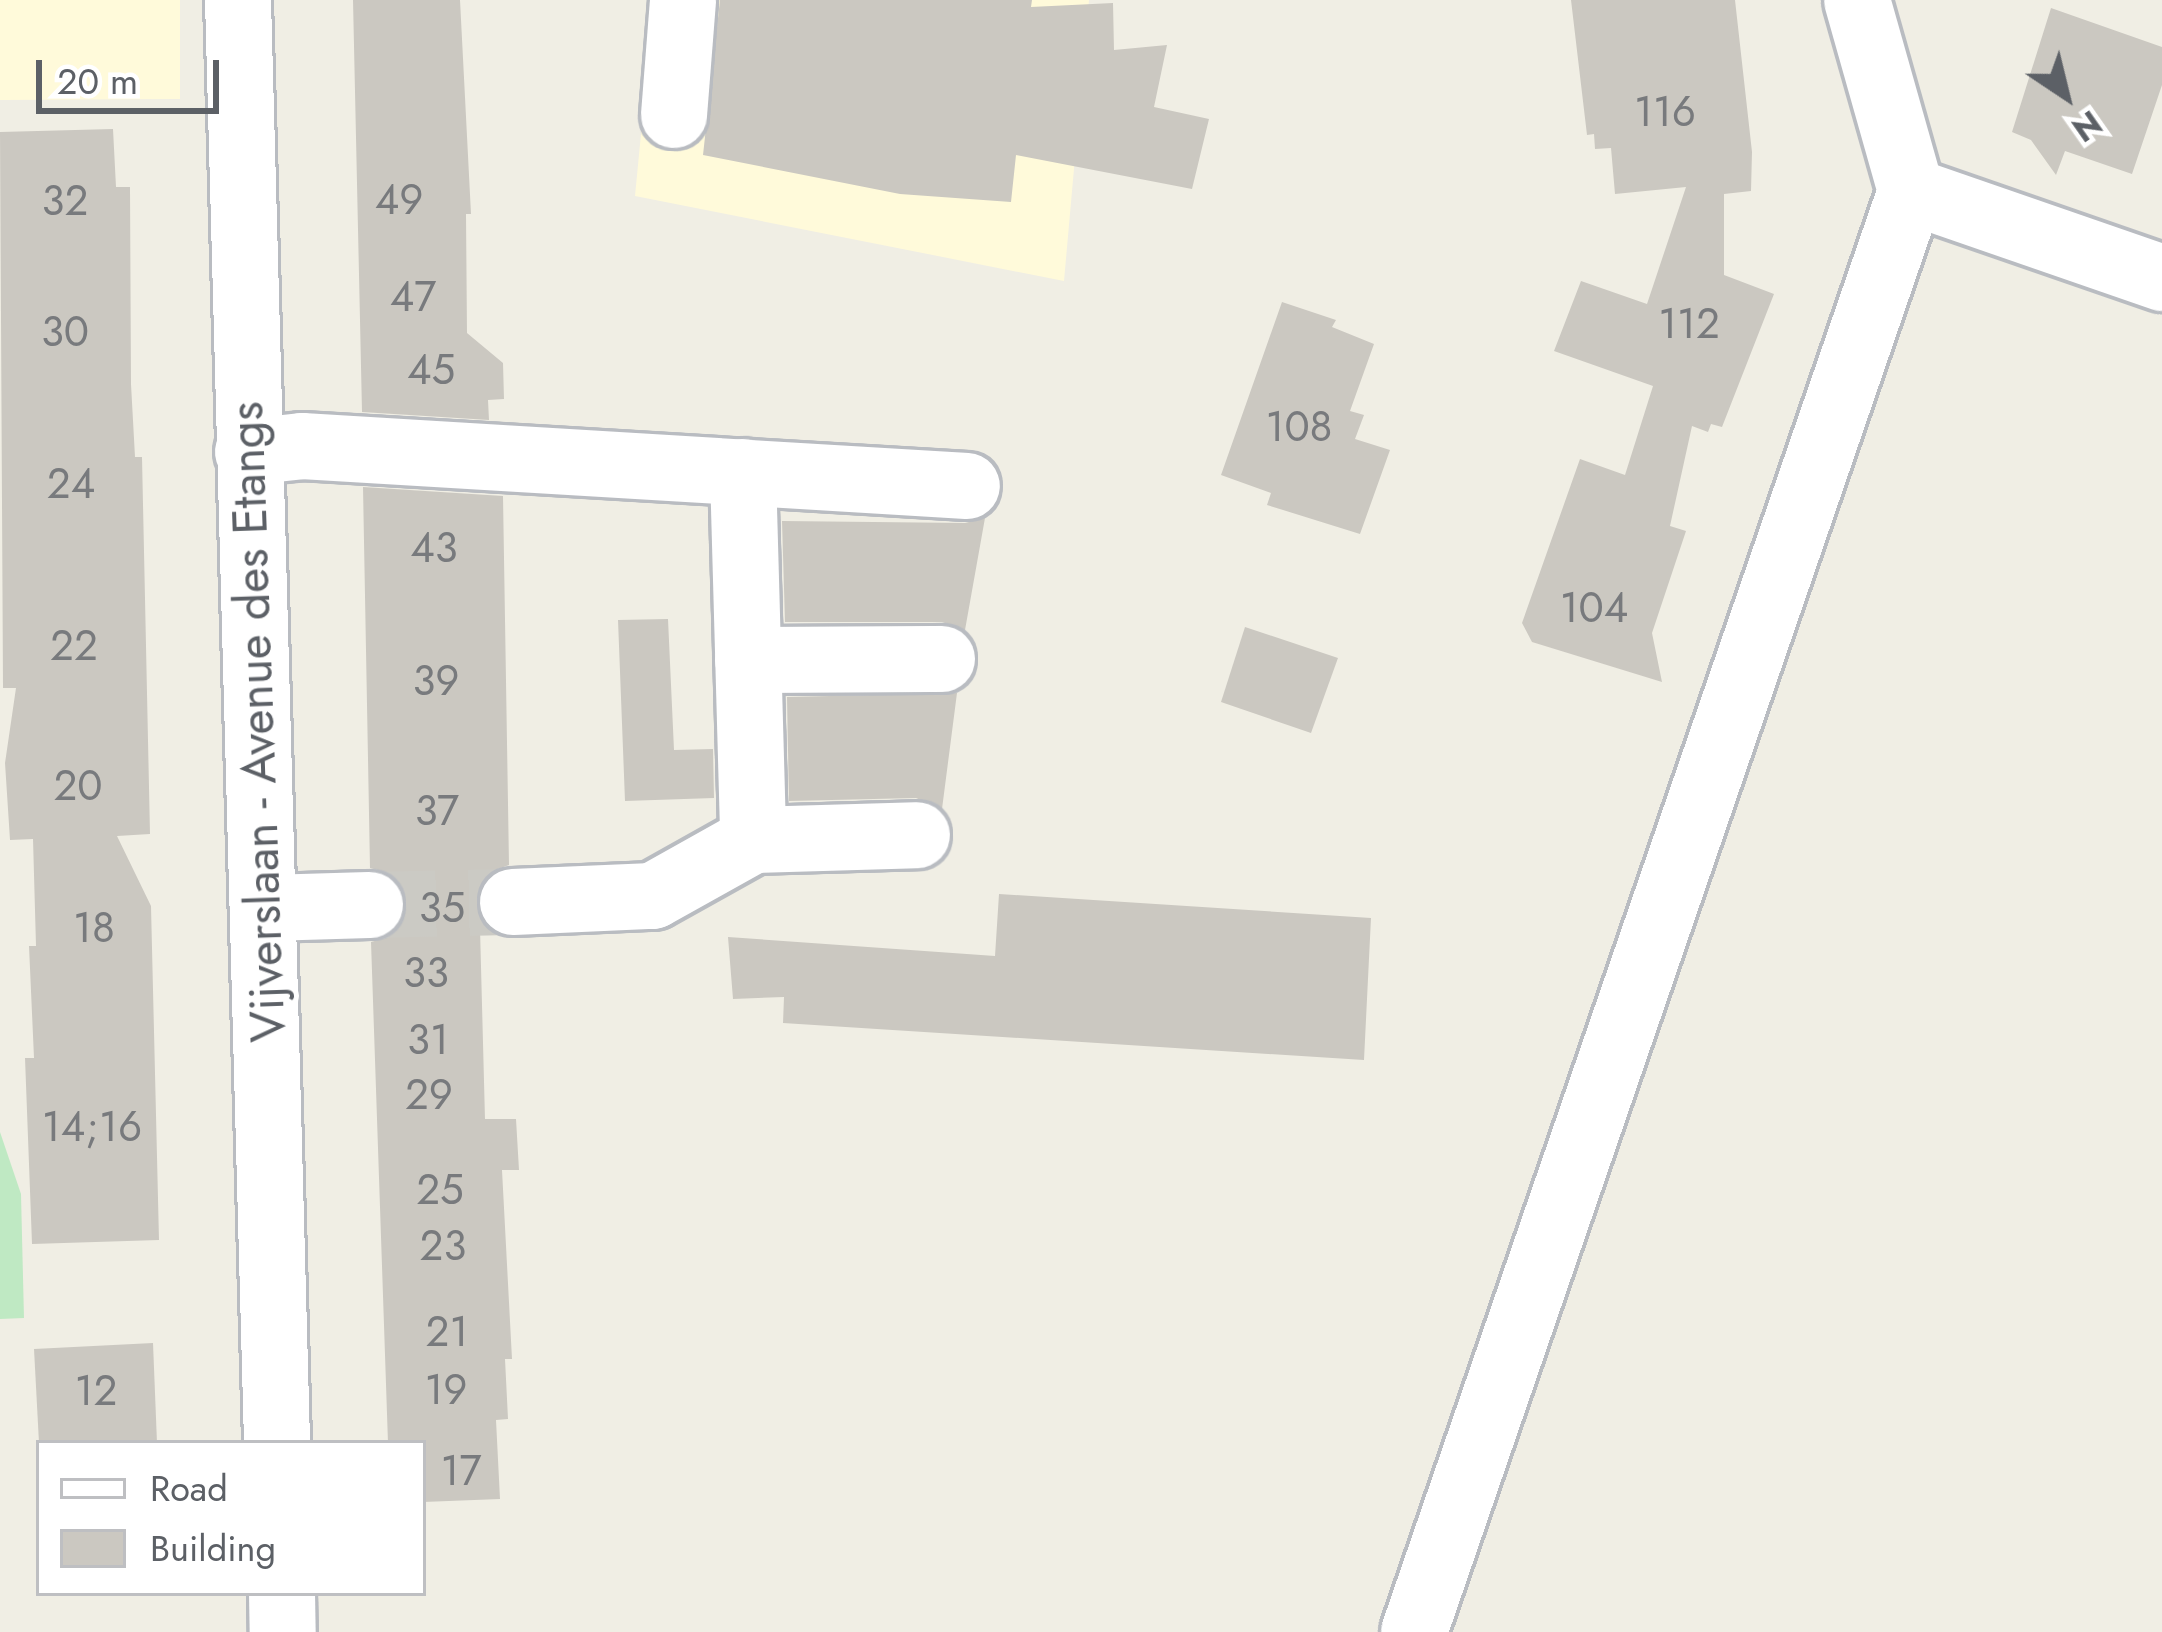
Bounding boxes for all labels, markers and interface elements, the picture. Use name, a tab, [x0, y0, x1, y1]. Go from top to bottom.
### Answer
scale bar	[42, 36, 225, 110]
north arrow	[2006, 36, 2126, 156]
text: 20 m	[57, 55, 138, 107]
house number: 116	[1634, 87, 1696, 137]
text: N	[2063, 99, 2111, 153]
house number: 49	[375, 175, 423, 225]
house number: 32	[42, 176, 88, 226]
house number: 47	[390, 272, 436, 322]
house number: 112	[1658, 299, 1720, 349]
house number: 30	[41, 307, 89, 357]
house number: 45	[407, 345, 455, 395]
street label: Vijverslaan - Avenue des Etangs	[217, 401, 297, 1043]
house number: 108	[1265, 402, 1333, 452]
house number: 24	[47, 459, 95, 509]
house number: 43	[410, 523, 458, 573]
house number: 104	[1560, 583, 1628, 633]
house number: 22	[50, 621, 98, 671]
house number: 39	[412, 656, 460, 706]
house number: 20	[53, 761, 103, 811]
house number: 37	[415, 786, 459, 836]
house number: 35	[419, 883, 465, 933]
house number: 18	[73, 903, 115, 953]
house number: 33	[403, 948, 449, 998]
house number: 31	[407, 1015, 449, 1065]
house number: 29	[405, 1070, 453, 1120]
house number: 14;16	[42, 1102, 142, 1152]
house number: 25	[416, 1165, 464, 1215]
house number: 23	[420, 1221, 466, 1271]
house number: 21	[426, 1307, 468, 1357]
house number: 19	[424, 1365, 468, 1415]
house number: 12	[75, 1366, 117, 1416]
legend	[36, 1440, 426, 1596]
house number: 17	[441, 1446, 481, 1496]
text: Road	[150, 1462, 228, 1514]
text: Building	[150, 1522, 276, 1574]

